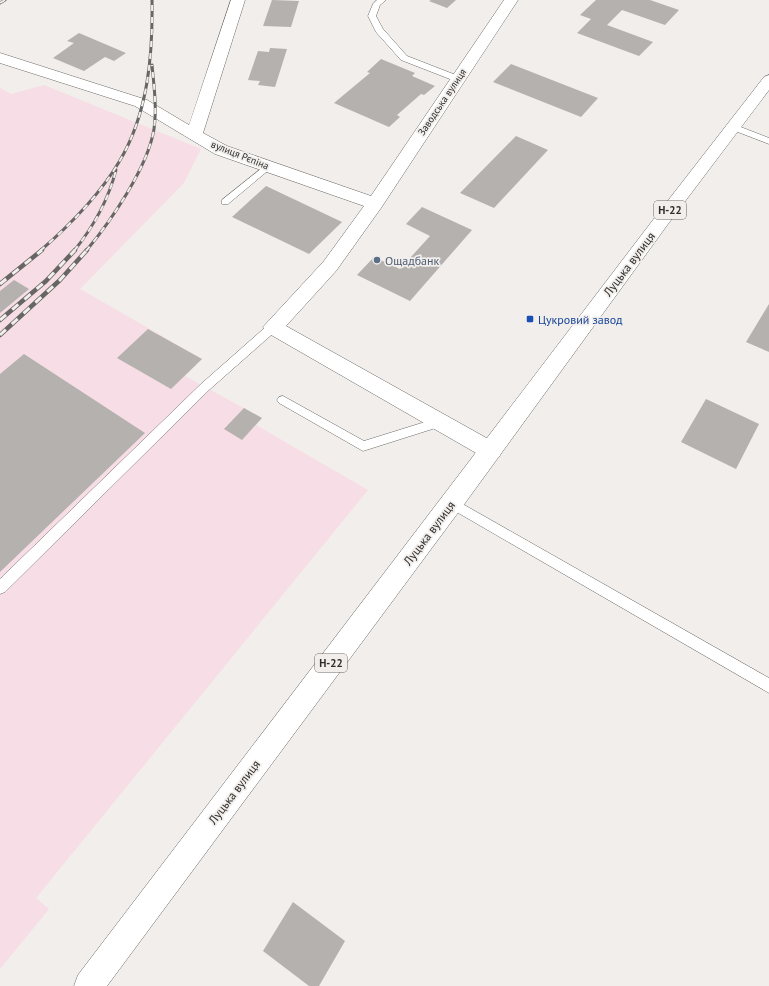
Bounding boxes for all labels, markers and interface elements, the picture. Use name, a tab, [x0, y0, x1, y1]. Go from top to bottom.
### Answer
street label: Заводська вулиця	[415, 66, 469, 138]
street label: вулиця Рєпіна	[209, 138, 271, 173]
road number: Н-22	[654, 201, 686, 219]
street label: Луцька вулиця	[599, 229, 658, 300]
place label: Ощадбанк	[385, 253, 440, 268]
marker: Ощадбанк	[372, 255, 382, 265]
place label: Цукровий завод	[538, 312, 623, 327]
marker: Цукровий завод	[525, 314, 535, 324]
street label: Луцька вулиця	[399, 498, 458, 569]
road number: Н-22	[315, 654, 347, 672]
street label: Луцька вулиця	[204, 757, 263, 828]

